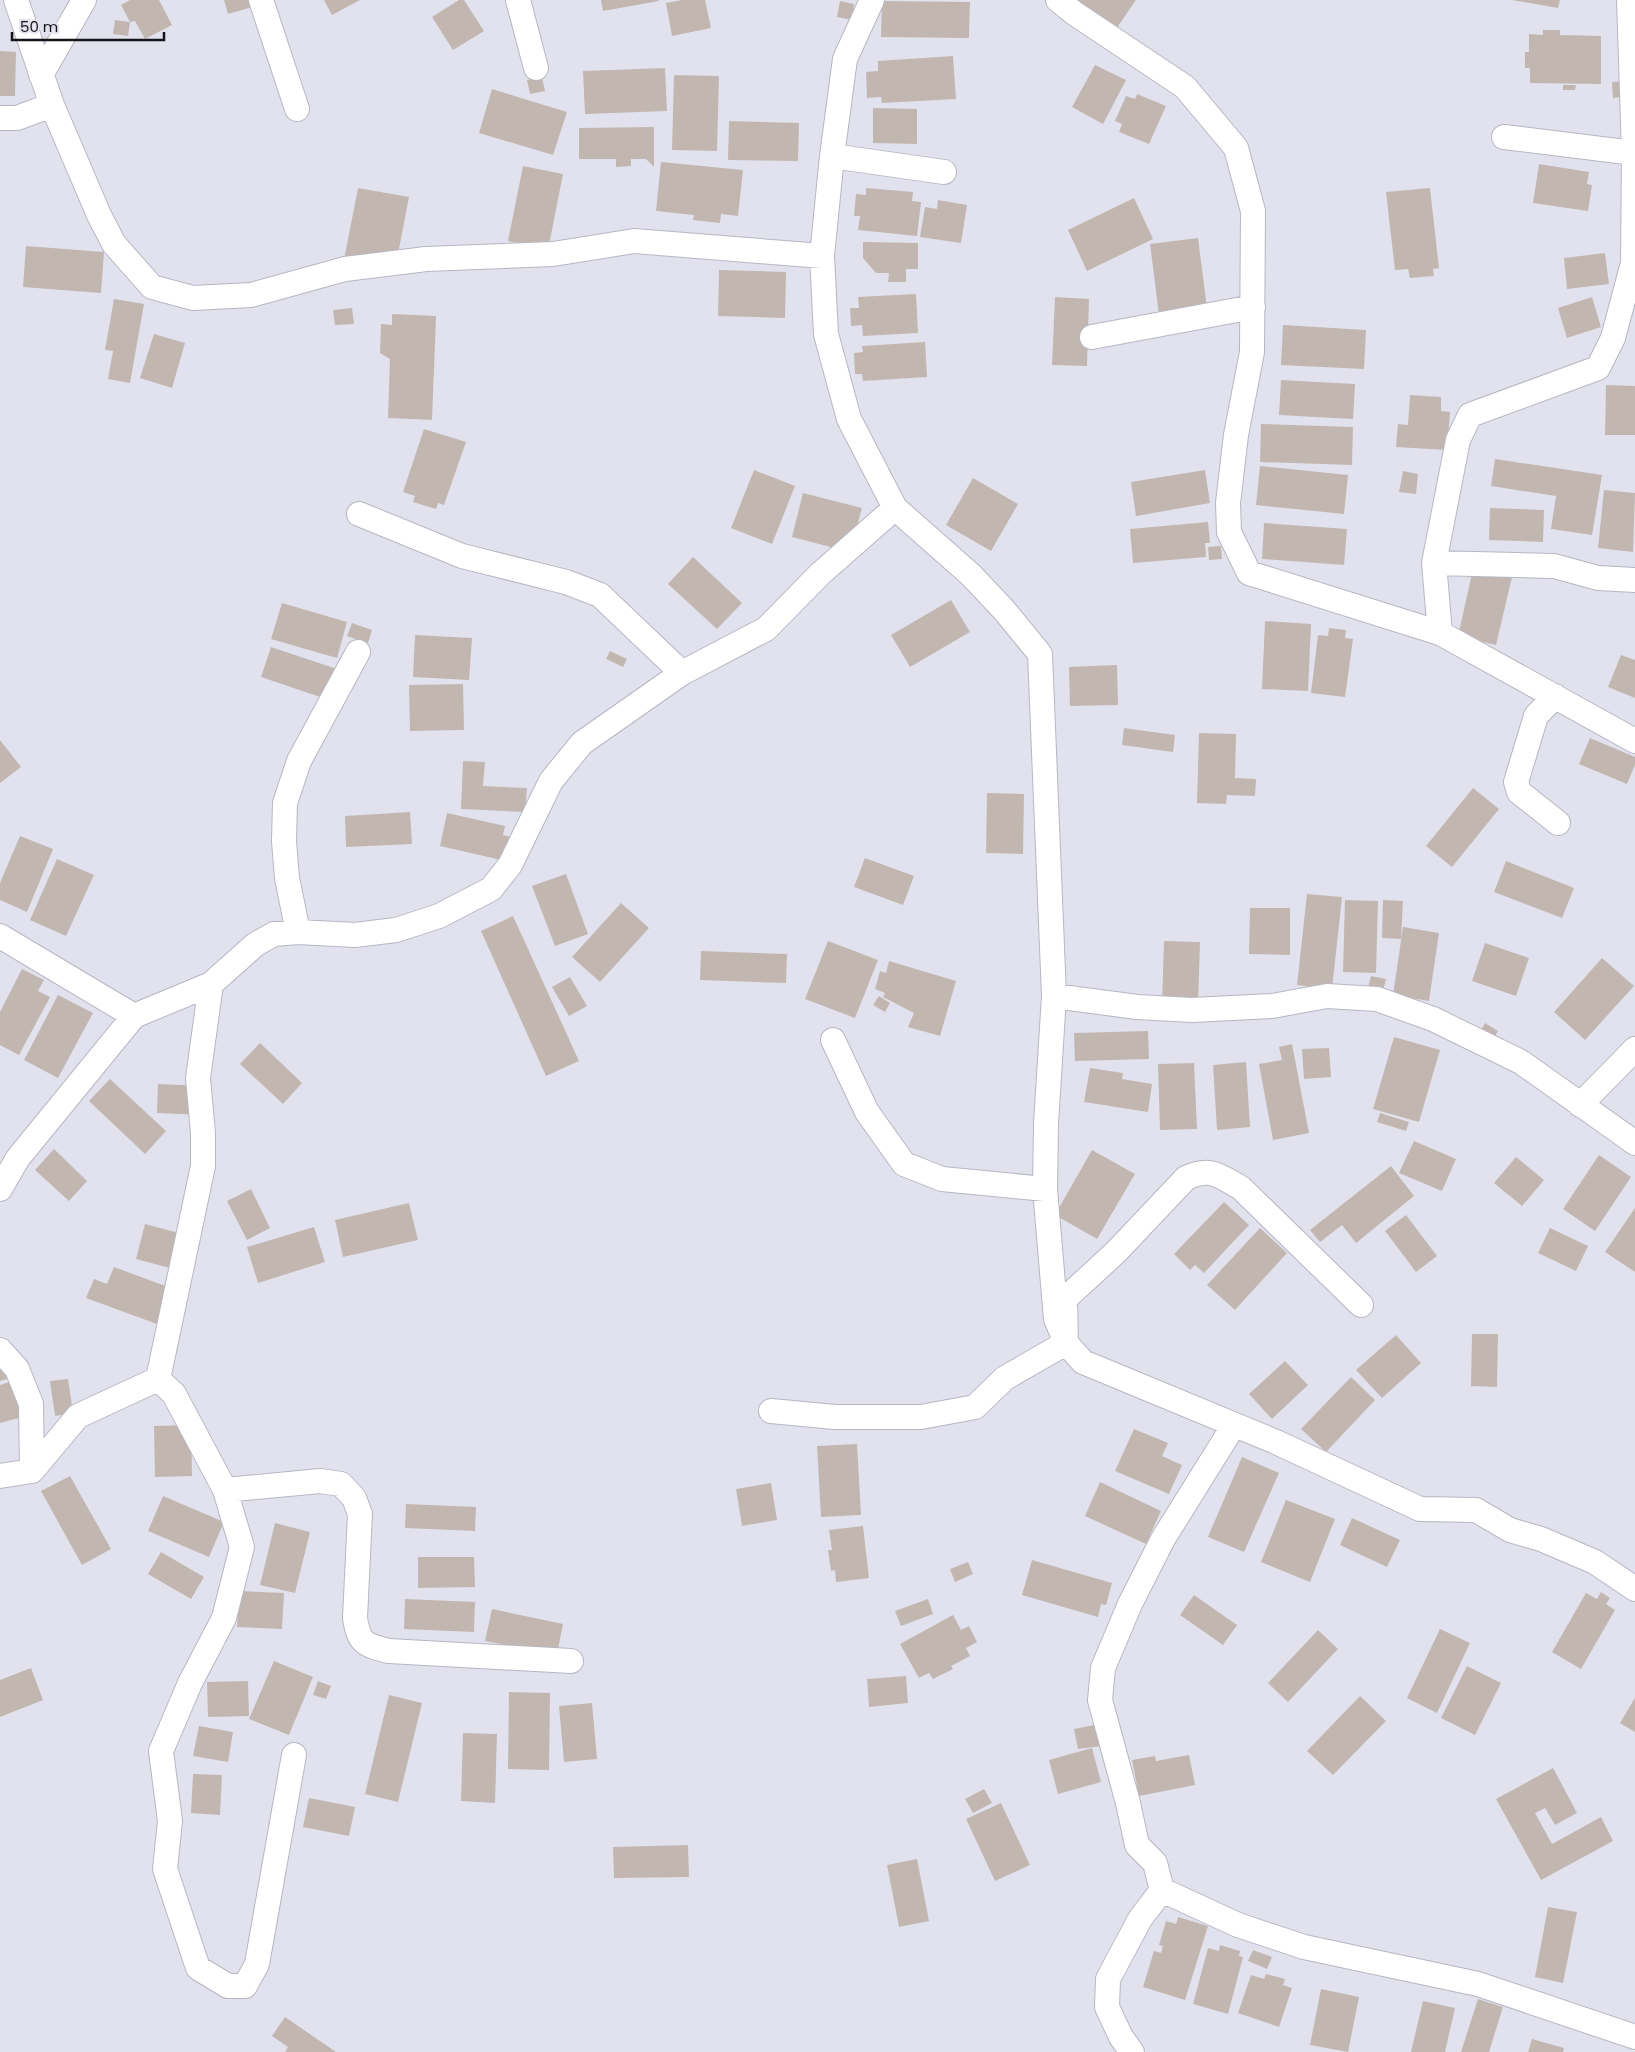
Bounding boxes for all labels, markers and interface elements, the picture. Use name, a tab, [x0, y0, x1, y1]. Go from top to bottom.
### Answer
scale bar	[12, 10, 165, 42]
text: 50 m	[20, 16, 58, 37]

